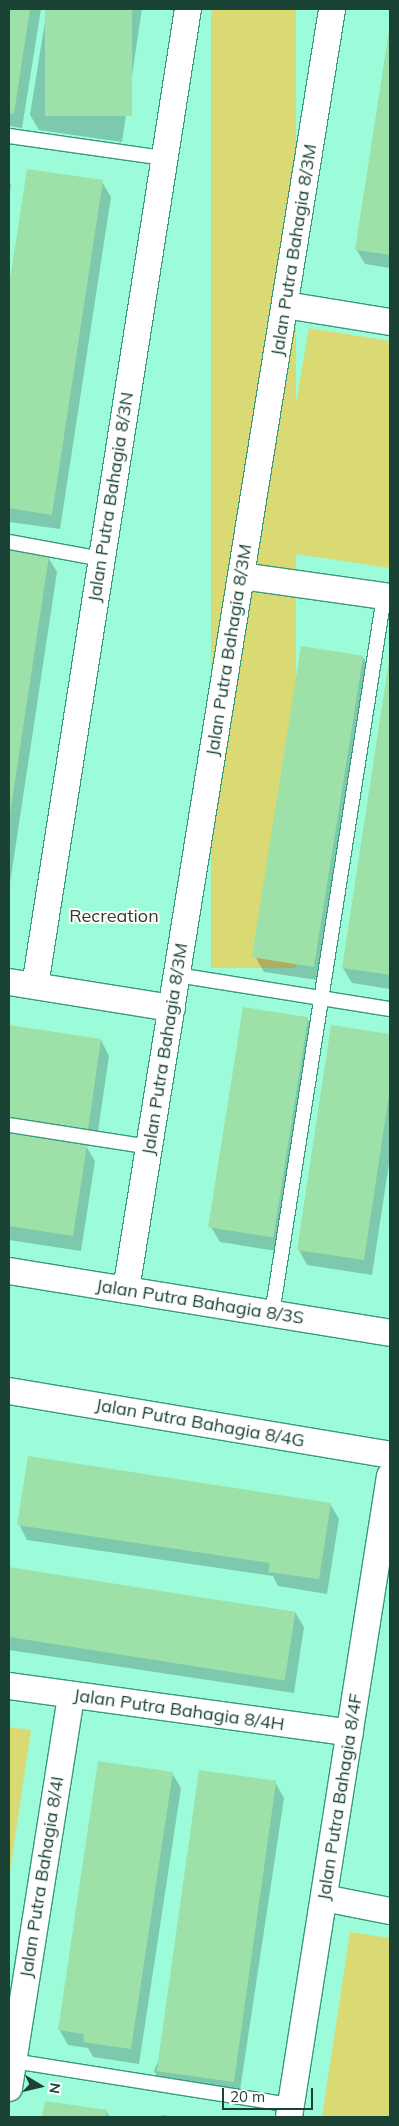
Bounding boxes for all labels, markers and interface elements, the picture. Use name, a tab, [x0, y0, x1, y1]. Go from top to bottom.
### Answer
street label: Jalan Putra Bahagia 8/3M	[267, 142, 321, 358]
street label: Jalan Putra Bahagia 8/3N	[84, 390, 138, 604]
street label: Jalan Putra Bahagia 8/3M	[202, 542, 256, 758]
park label: Recreation	[69, 905, 159, 927]
street label: Jalan Putra Bahagia 8/3M	[138, 941, 192, 1157]
street label: Jalan Putra Bahagia 8/3S	[94, 1275, 306, 1329]
street label: Jalan Putra Bahagia 8/4G	[94, 1394, 306, 1452]
street label: Jalan Putra Bahagia 8/4H	[72, 1684, 286, 1736]
street label: Jalan Putra Bahagia 8/4F	[313, 1692, 367, 1902]
street label: Jalan Putra Bahagia 8/4I	[15, 1775, 69, 1979]
north arrow	[15, 2061, 65, 2111]
scale bar	[224, 2078, 315, 2110]
text: N	[45, 2082, 65, 2095]
text: 20 m	[230, 2087, 265, 2106]

